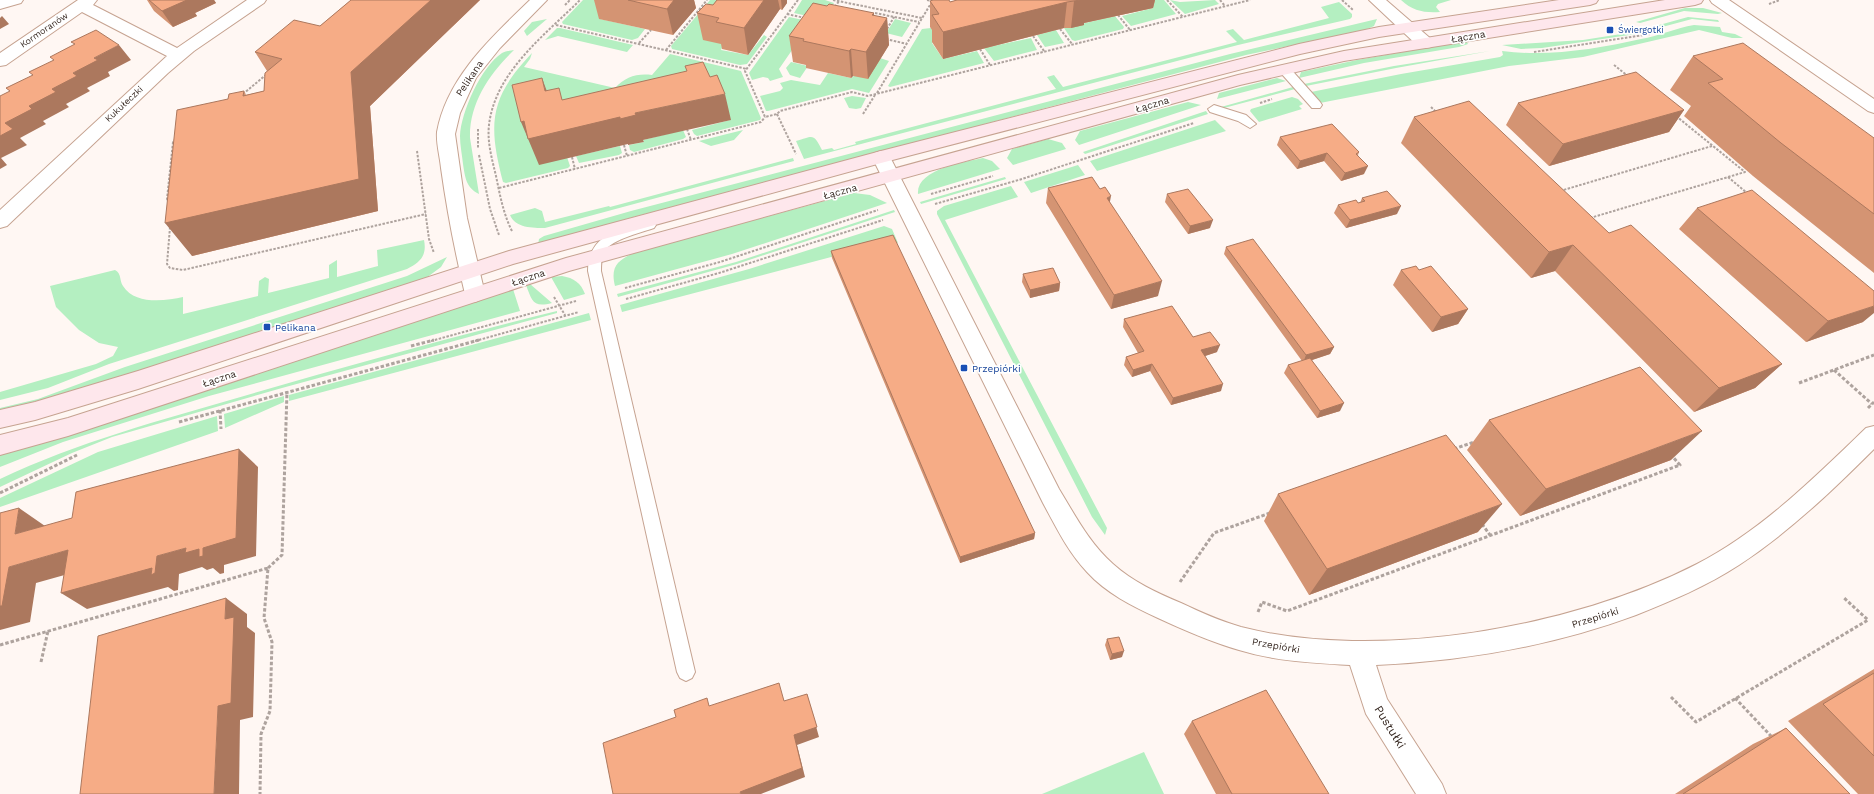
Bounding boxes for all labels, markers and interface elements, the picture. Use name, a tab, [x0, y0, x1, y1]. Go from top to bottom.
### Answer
street label: Kormoranów	[18, 10, 70, 50]
place label: Świergotki	[1618, 24, 1664, 35]
marker: Świergotki	[1605, 25, 1615, 35]
street label: Łączna	[1450, 28, 1486, 45]
street label: Pelikana	[454, 58, 486, 98]
street label: Kukułeczki	[103, 84, 145, 124]
street label: Łączna	[1134, 94, 1171, 115]
street label: Łączna	[822, 182, 859, 201]
street label: Łączna	[510, 267, 547, 288]
marker: Pelikana	[262, 322, 272, 332]
place label: Pelikana	[275, 322, 316, 333]
marker: Przepiórki	[959, 363, 969, 373]
place label: Przepiórki	[972, 363, 1021, 374]
street label: Łączna	[201, 368, 238, 389]
street label: Przepiórki	[1570, 605, 1620, 630]
street label: Przepiórki	[1251, 636, 1301, 655]
street label: Pustułki	[1371, 703, 1409, 751]

